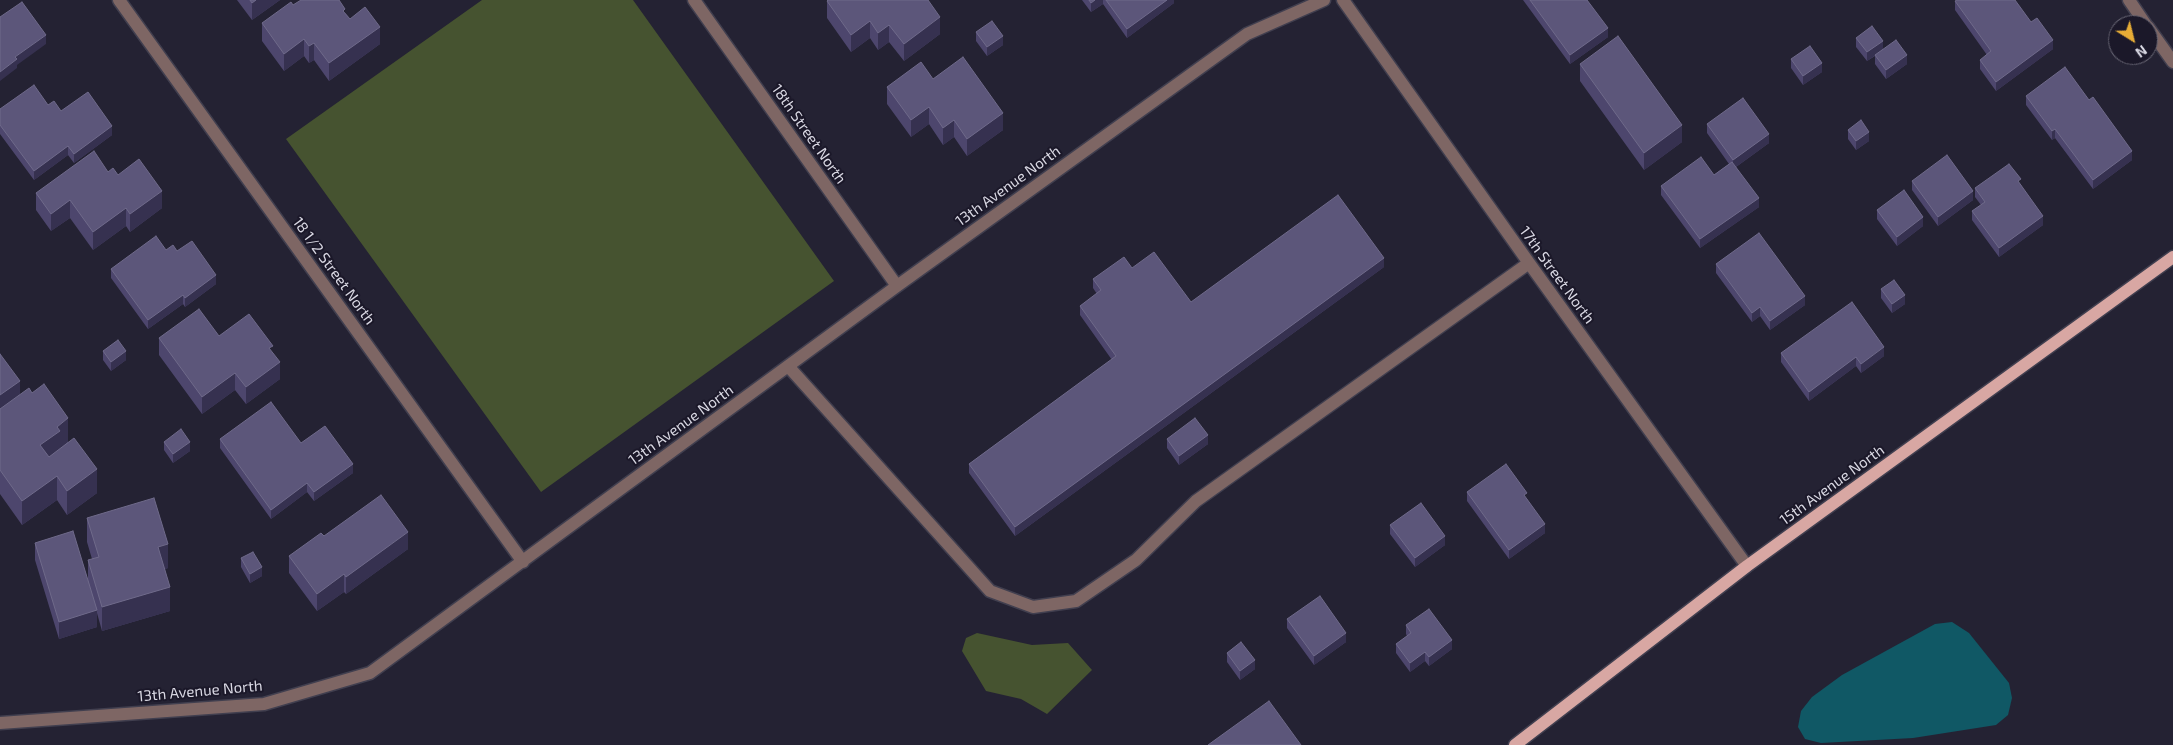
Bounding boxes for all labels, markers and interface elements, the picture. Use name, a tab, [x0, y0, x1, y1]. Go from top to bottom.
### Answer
north arrow	[2108, 15, 2158, 65]
text: N	[2132, 42, 2151, 62]
street label: 18th Street North	[768, 81, 850, 187]
street label: 13th Avenue North	[952, 142, 1064, 230]
street label: 18 1/2 Street North	[289, 214, 379, 328]
street label: 17th Street North	[1516, 223, 1598, 327]
street label: 13th Avenue North	[625, 381, 737, 469]
street label: 15th Avenue North	[1776, 441, 1888, 529]
street label: 13th Avenue North	[137, 677, 263, 705]

